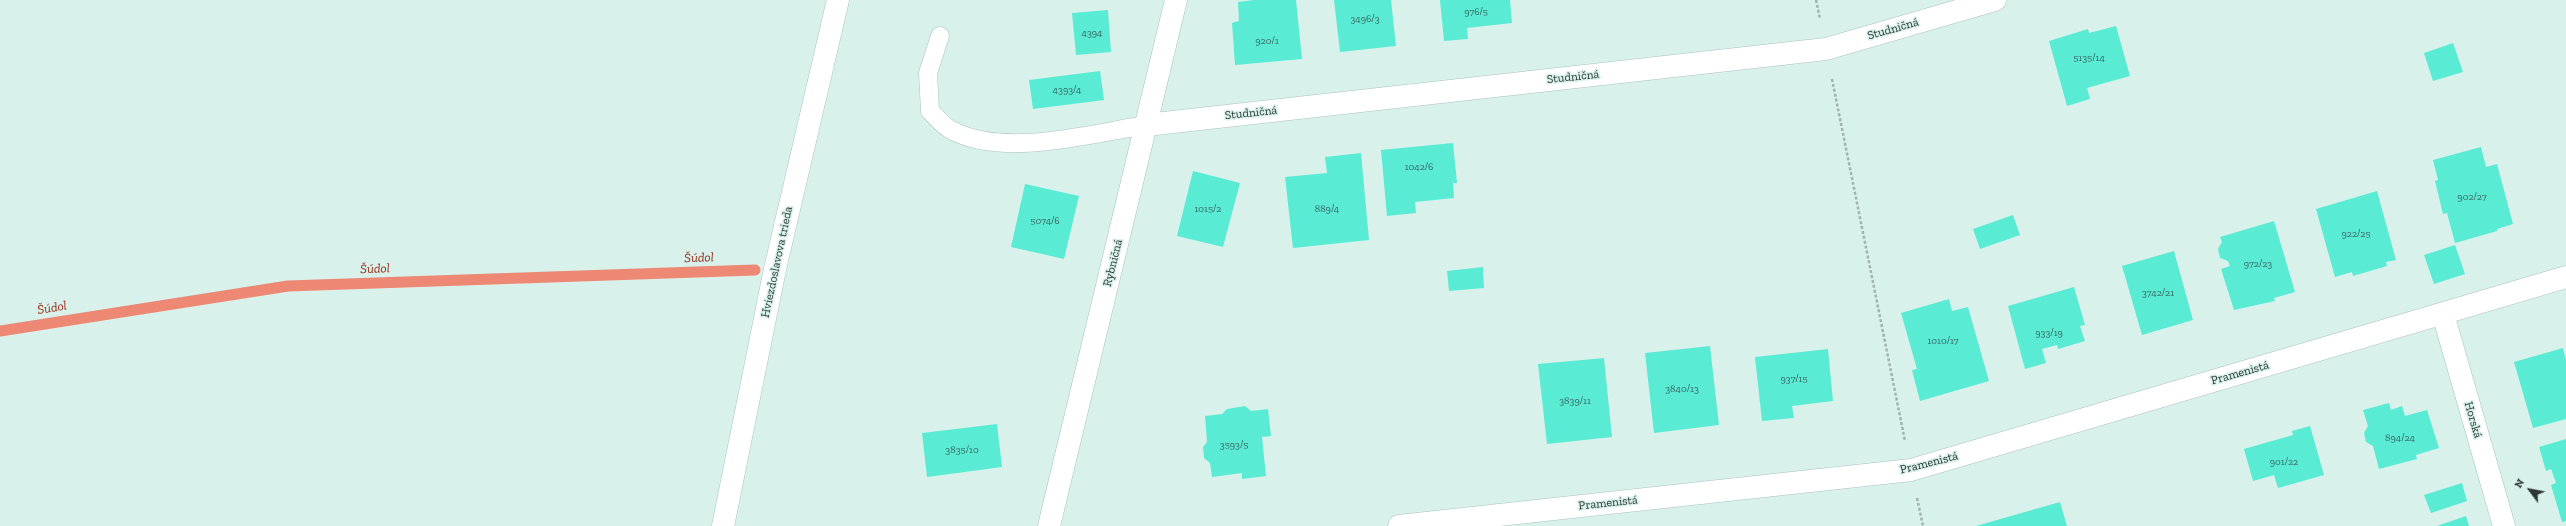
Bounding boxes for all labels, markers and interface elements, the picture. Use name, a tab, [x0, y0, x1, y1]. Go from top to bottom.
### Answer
house number: 976/5	[1464, 6, 1488, 18]
house number: 3496/3	[1350, 13, 1380, 25]
street label: Studničná	[1866, 15, 1920, 43]
house number: 4394	[1082, 27, 1102, 39]
house number: 920/1	[1255, 35, 1279, 47]
house number: 5135/14	[2073, 52, 2105, 64]
street label: Studničná	[1546, 67, 1600, 87]
house number: 4393/4	[1053, 84, 1081, 96]
street label: Studničná	[1224, 103, 1278, 123]
house number: 1042/6	[1405, 161, 1433, 173]
house number: 902/27	[2457, 191, 2487, 203]
house number: 1015/2	[1194, 203, 1222, 215]
house number: 889/4	[1315, 203, 1339, 215]
street label: Hviezdoslavova trieda	[758, 205, 796, 319]
house number: 5074/6	[1030, 215, 1060, 227]
house number: 922/25	[2341, 228, 2371, 240]
street label: Rybničná	[1100, 238, 1126, 288]
water label: Šúdol	[684, 250, 714, 266]
house number: 972/23	[2244, 258, 2272, 270]
water label: Šúdol	[360, 261, 390, 277]
house number: 3742/21	[2142, 287, 2174, 299]
water label: Šúdol	[36, 298, 68, 318]
house number: 933/19	[2035, 327, 2063, 339]
house number: 1010/17	[1928, 335, 1958, 347]
street label: Pramenistá	[2209, 358, 2271, 388]
house number: 937/15	[1781, 373, 1807, 385]
house number: 3840/13	[1665, 383, 1699, 395]
house number: 3839/11	[1559, 395, 1591, 407]
street label: Horská	[2461, 400, 2485, 440]
house number: 894/24	[2385, 432, 2415, 444]
house number: 3593/5	[1220, 439, 1248, 451]
house number: 3835/10	[945, 444, 979, 456]
street label: Pramenistá	[1898, 449, 1960, 477]
house number: 901/22	[2270, 456, 2298, 468]
north arrow	[2510, 470, 2550, 510]
text: N	[2512, 476, 2527, 490]
street label: Pramenistá	[1578, 493, 1638, 513]

